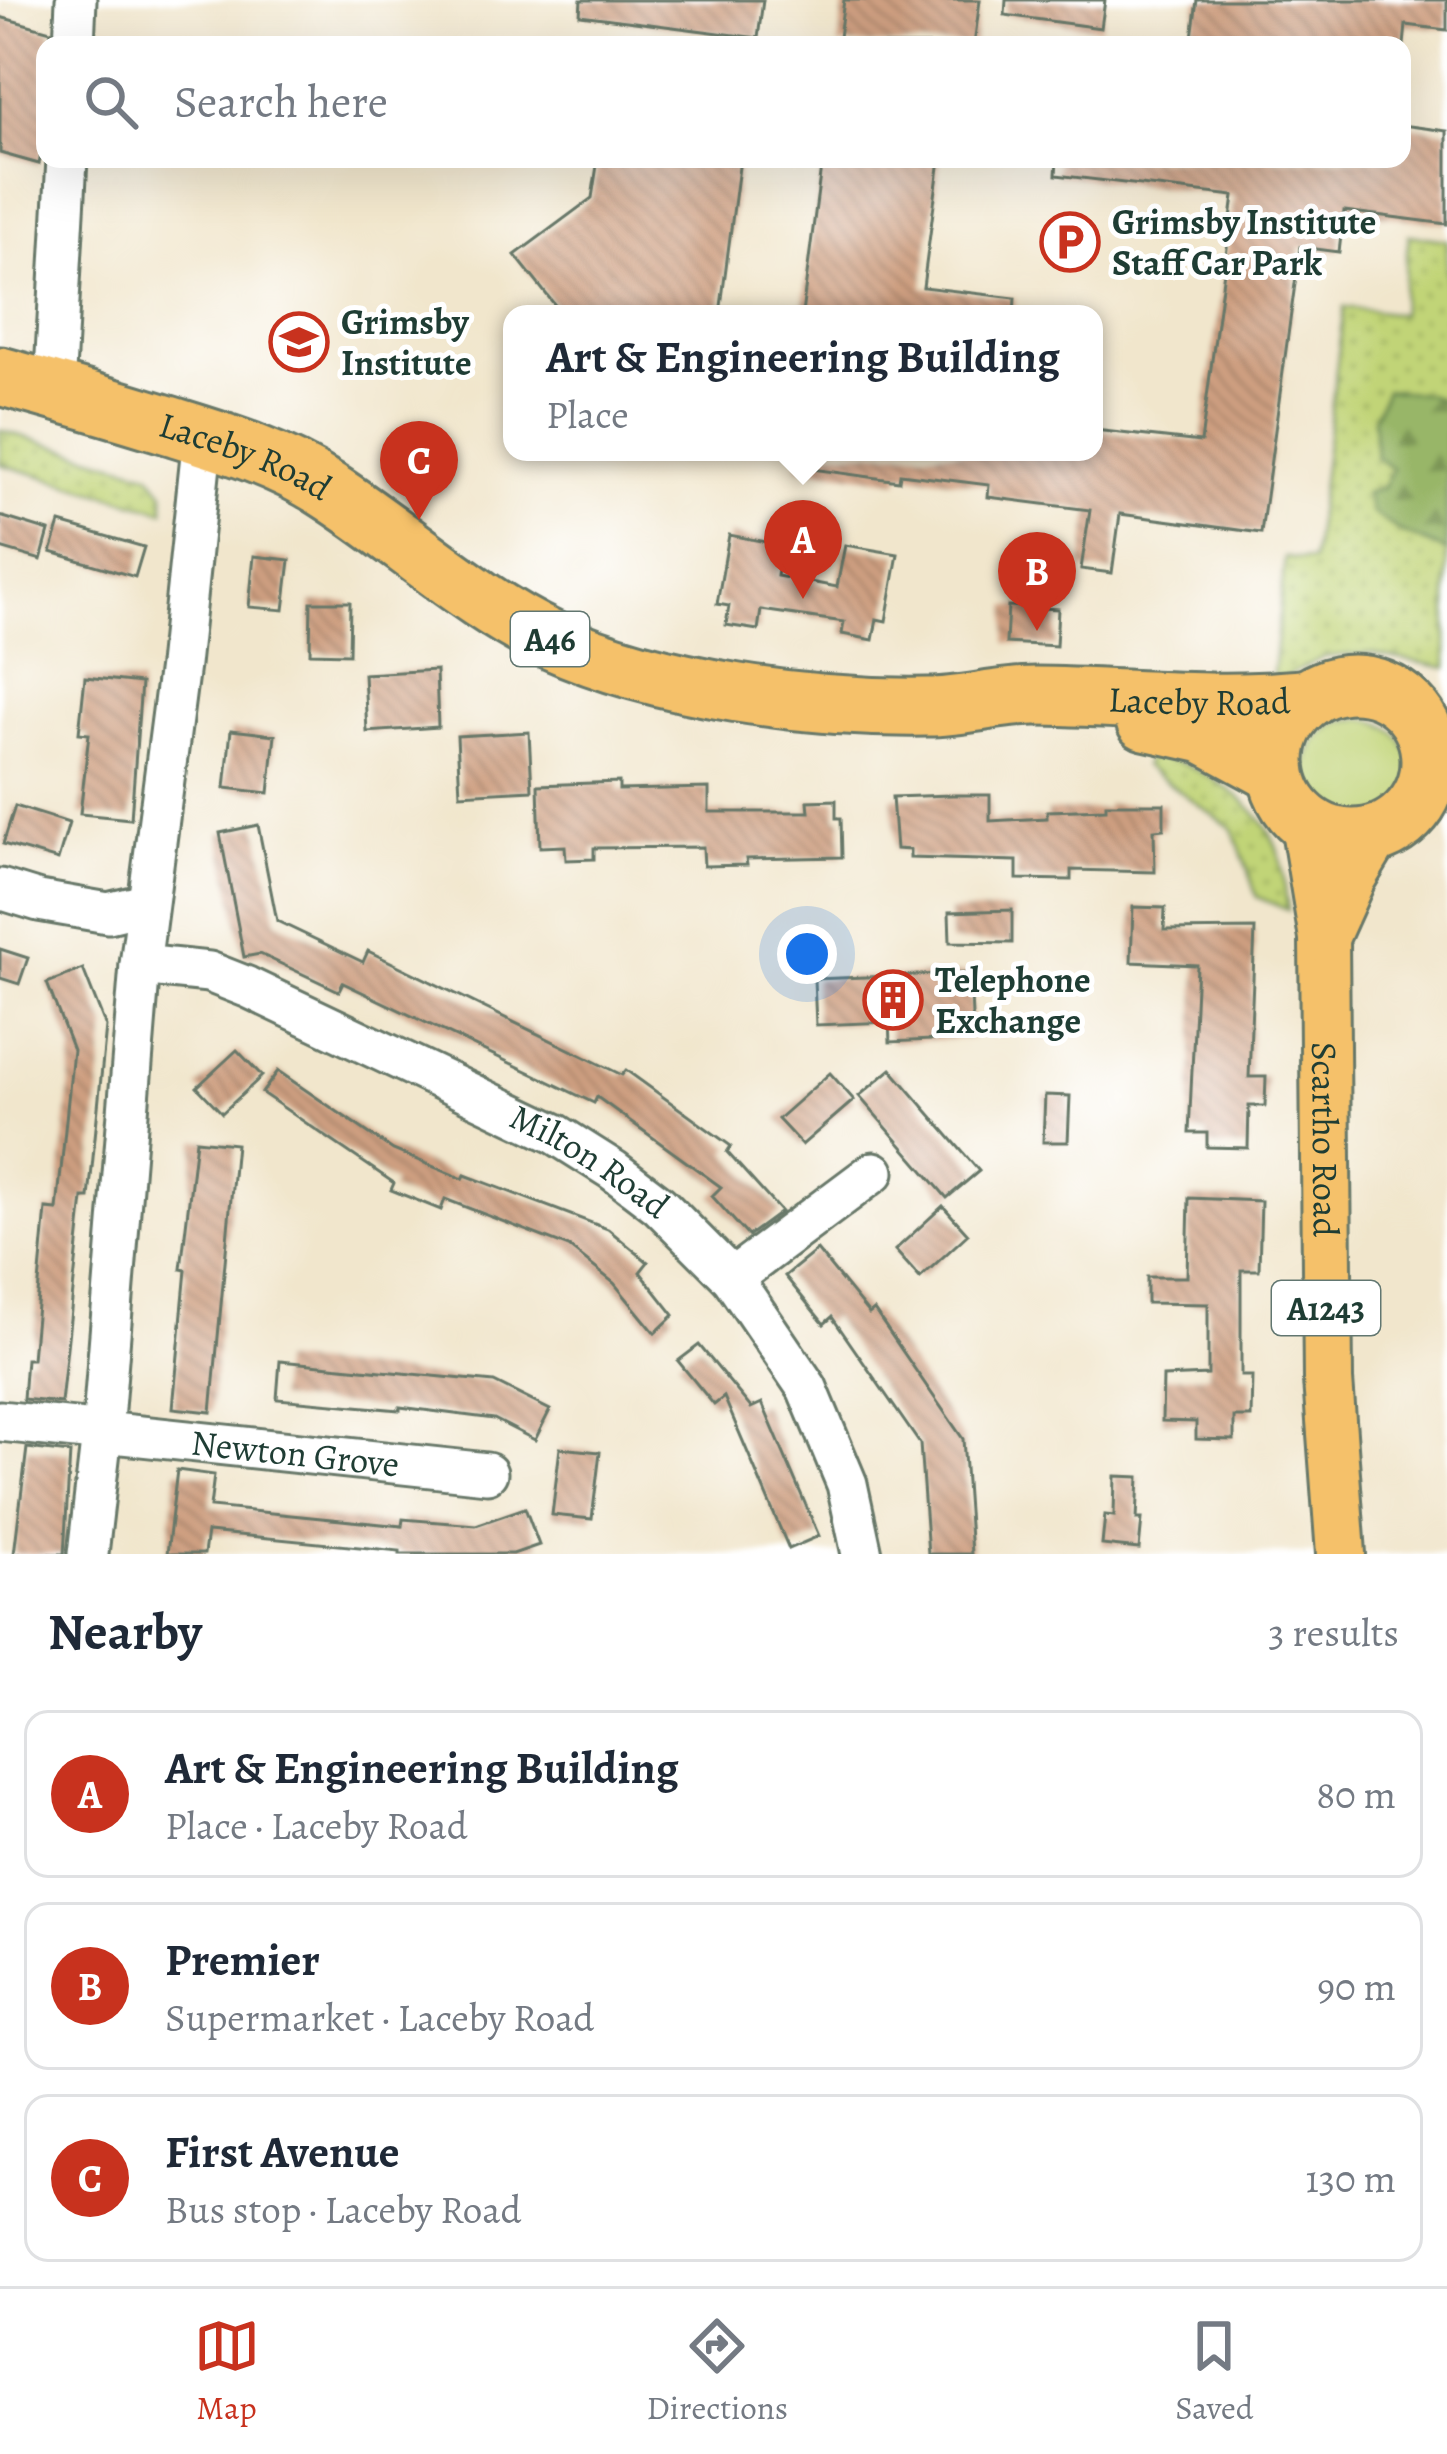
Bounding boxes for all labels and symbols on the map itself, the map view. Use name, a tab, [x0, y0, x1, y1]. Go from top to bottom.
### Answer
place label: Grimsby Institute Staff Car Park	[1112, 197, 1376, 287]
parking icon: Grimsby Institute Staff Car Park	[1039, 211, 1101, 273]
place label: Grimsby Institute	[341, 297, 472, 387]
school or university icon: Grimsby Institute	[268, 311, 330, 373]
street label: Laceby Road	[153, 399, 342, 512]
pin: C	[380, 421, 458, 520]
pin: A	[764, 500, 842, 599]
pin: B	[998, 532, 1076, 631]
road number: A46	[511, 612, 589, 666]
street label: Laceby Road	[1107, 674, 1292, 727]
your location	[777, 924, 837, 984]
place label: Telephone Exchange	[935, 955, 1091, 1045]
building icon: Telephone Exchange	[862, 969, 924, 1031]
street label: Scartho Road	[1300, 1042, 1351, 1238]
street label: Milton Road	[502, 1091, 681, 1230]
road number: A1243	[1272, 1281, 1380, 1335]
street label: Newton Grove	[189, 1417, 402, 1488]

